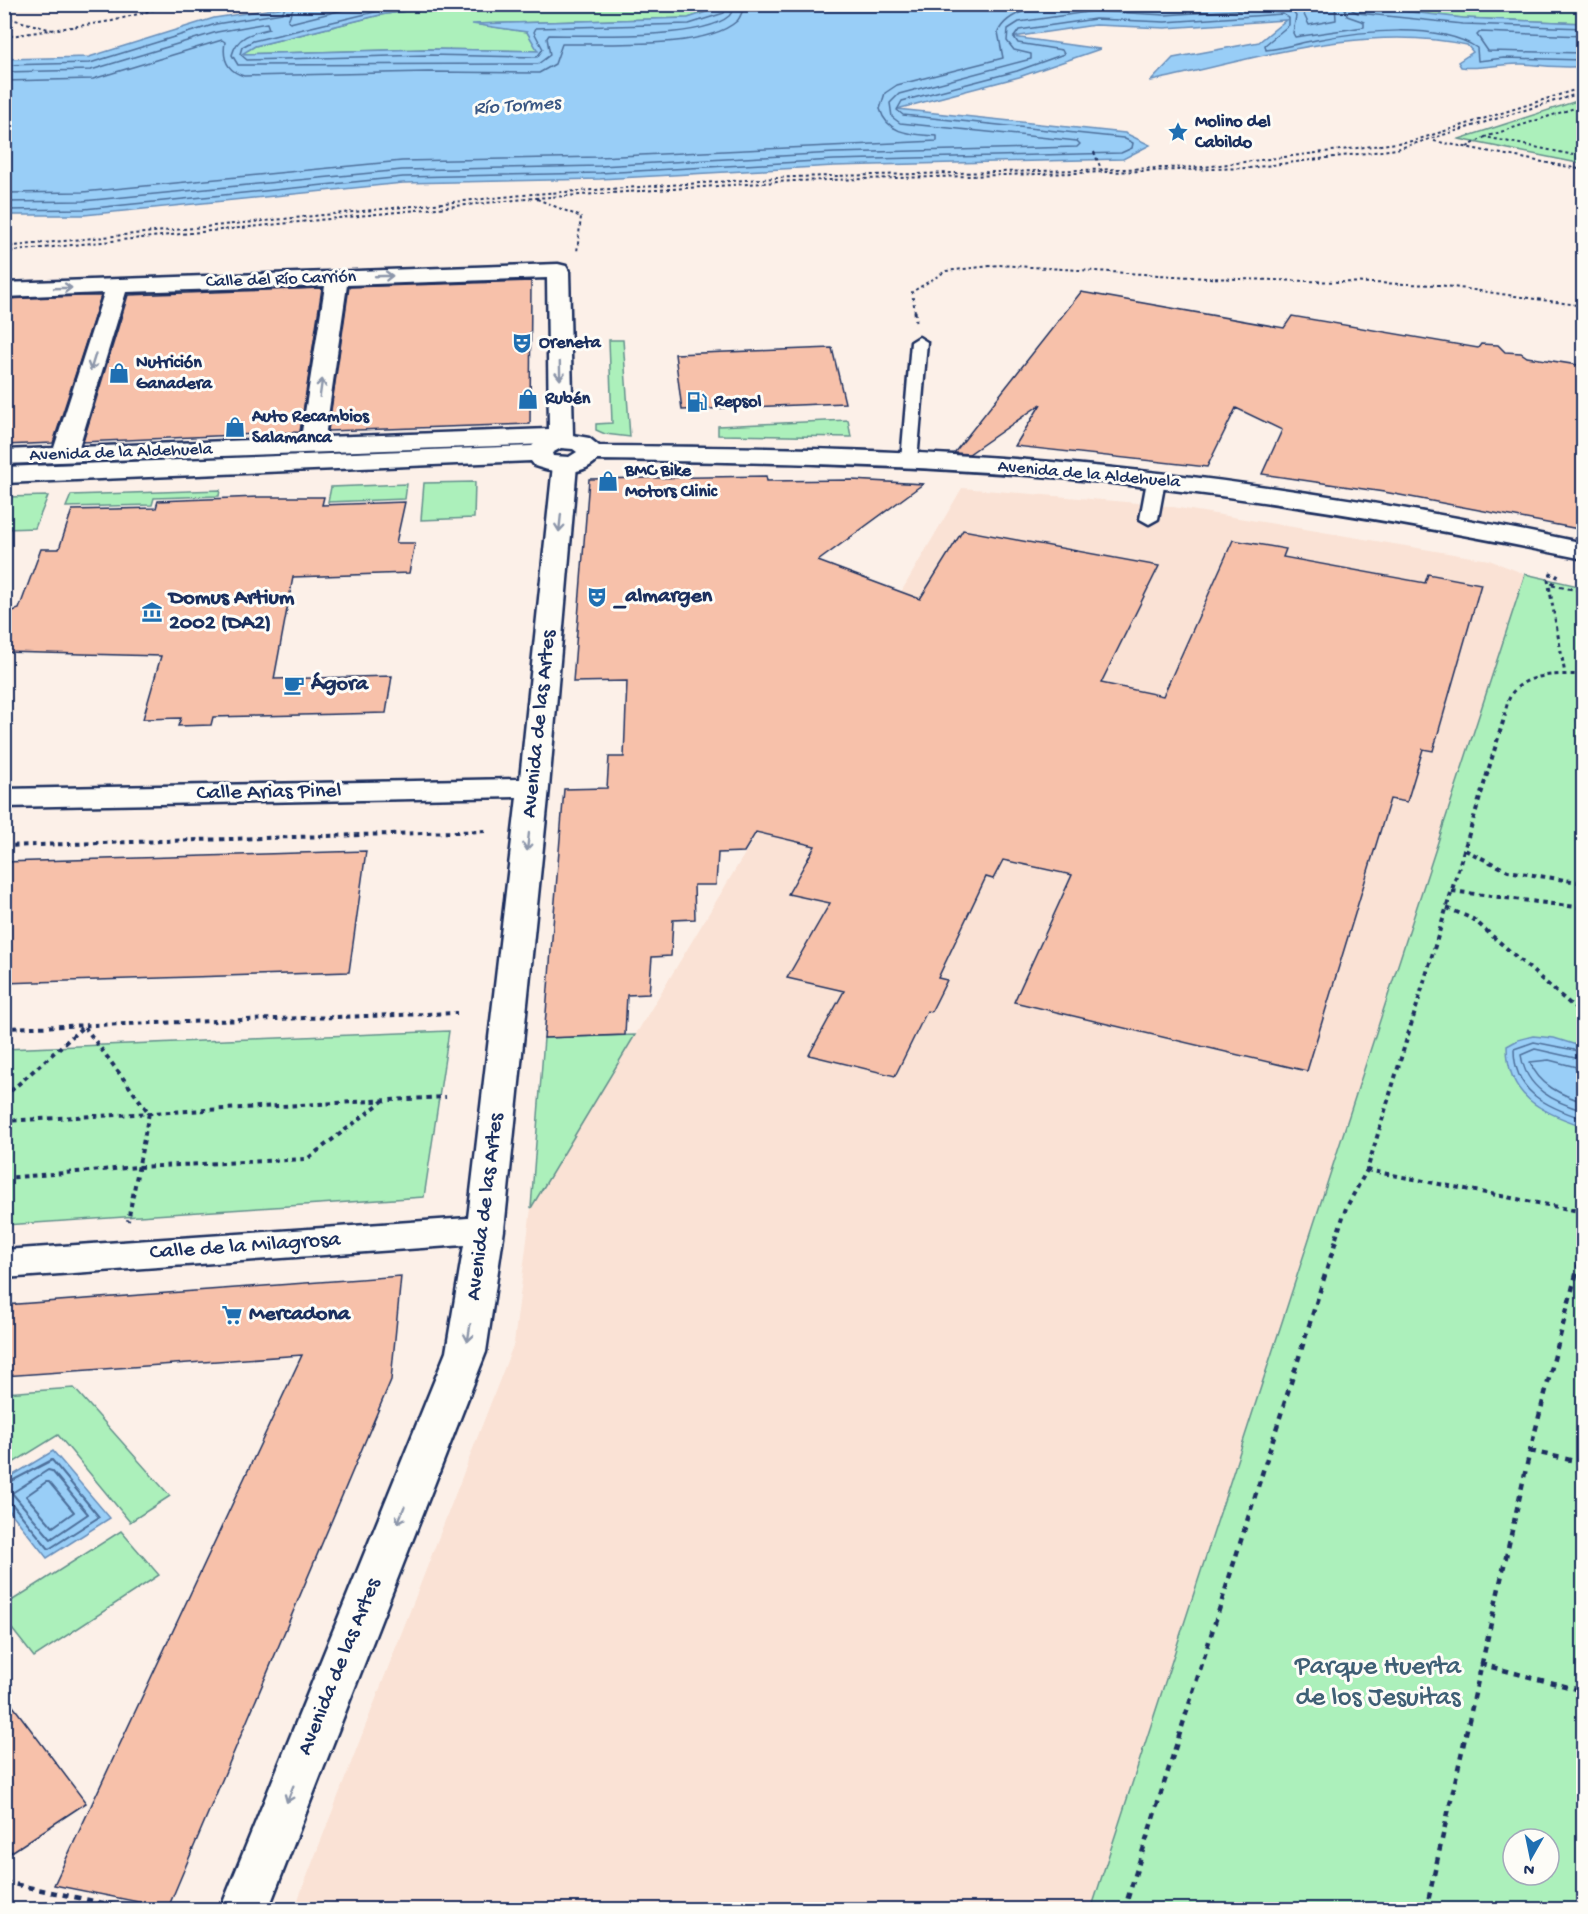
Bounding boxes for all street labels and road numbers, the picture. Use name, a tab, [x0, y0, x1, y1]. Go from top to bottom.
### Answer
street label: Calle del Río Carrión	[205, 267, 357, 293]
street label: Avenida de la Aldehuela	[29, 439, 214, 467]
street label: Avenida de la Aldehuela	[997, 457, 1182, 494]
street label: Avenida de las Artes	[517, 628, 563, 819]
street label: Calle Arias Pinel	[196, 779, 342, 807]
street label: Avenida de las Artes	[462, 1111, 511, 1302]
street label: Calle de la Milagrosa	[149, 1227, 342, 1267]
street label: Avenida de las Artes	[293, 1574, 388, 1759]

